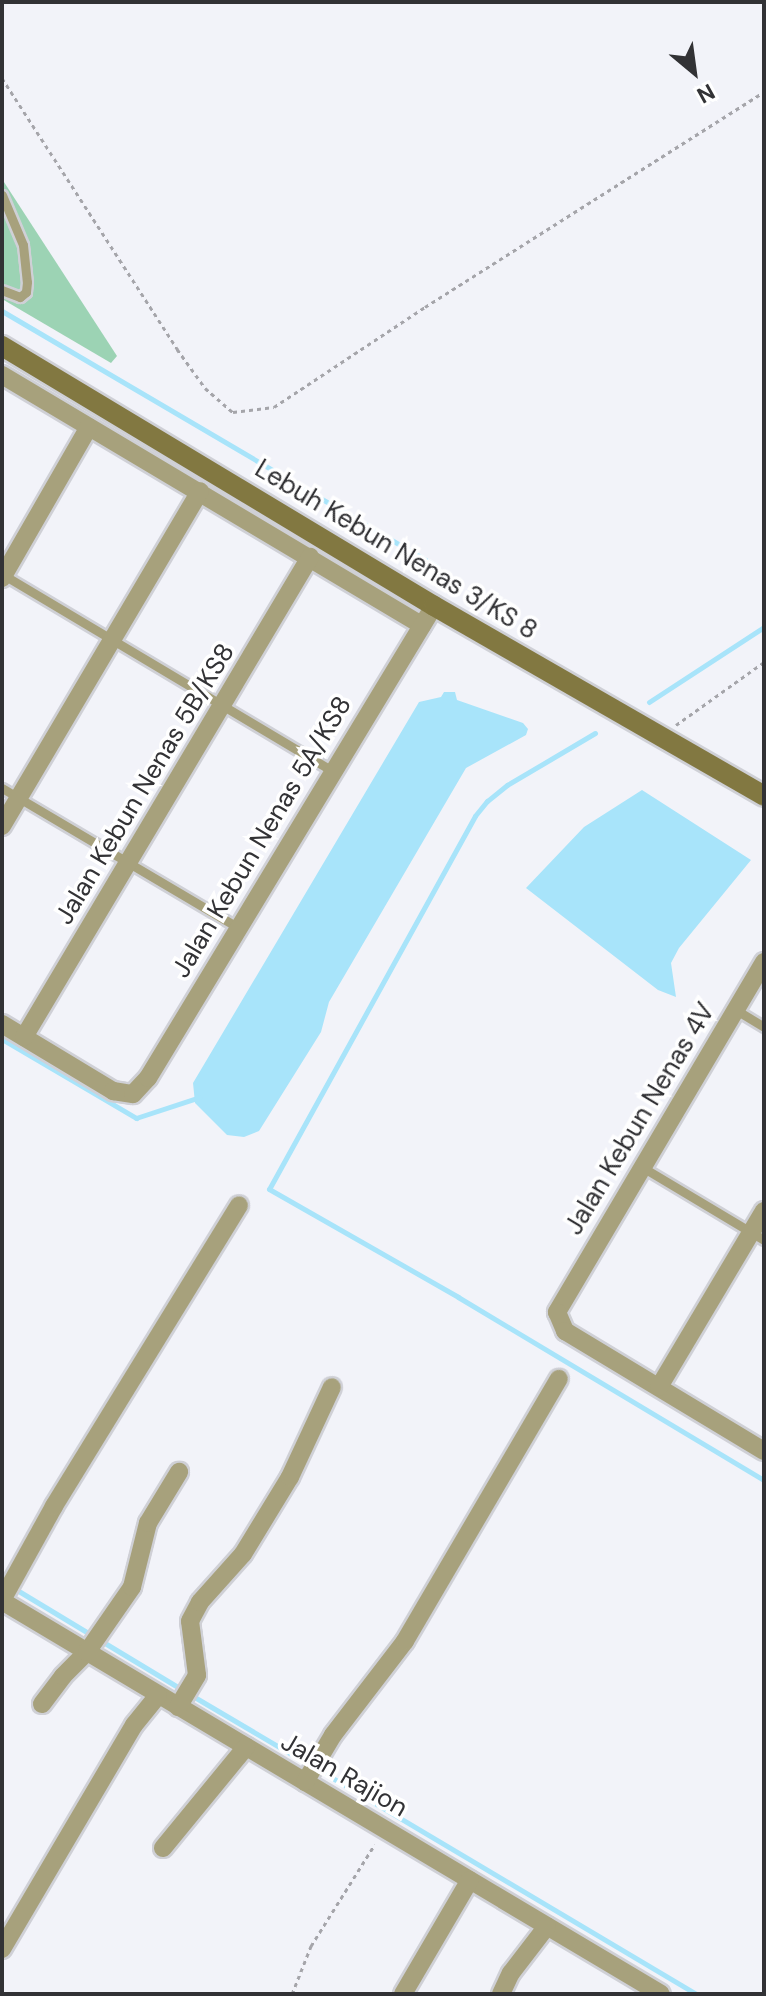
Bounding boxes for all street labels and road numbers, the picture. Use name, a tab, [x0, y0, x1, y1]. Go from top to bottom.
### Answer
street label: Lebuh Kebun Nenas 3/KS 8	[249, 453, 543, 647]
street label: Jalan Kebun Nenas 5B/KS8	[49, 638, 241, 930]
street label: Jalan Kebun Nenas 5A/KS8	[166, 691, 358, 983]
street label: Jalan Kebun Nenas 4V	[558, 997, 722, 1241]
street label: Jalan Rajion	[275, 1726, 413, 1824]

